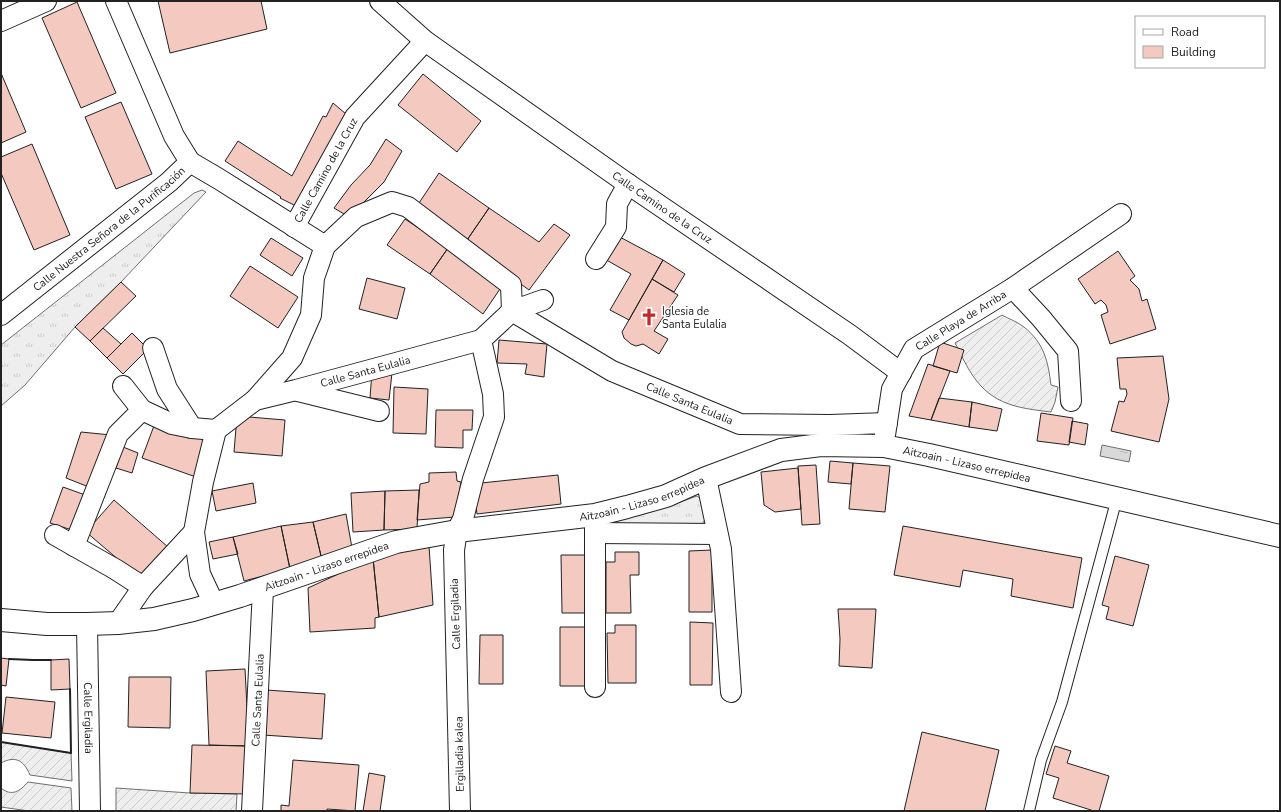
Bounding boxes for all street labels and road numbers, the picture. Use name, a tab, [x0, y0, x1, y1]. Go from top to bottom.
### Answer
street label: Calle Camino de la Cruz	[291, 115, 361, 226]
street label: Calle Nuestra Señora de la Purificación	[30, 164, 189, 295]
street label: Calle Camino de la Cruz	[609, 168, 715, 247]
street label: Calle Playa de Arriba	[913, 287, 1009, 354]
street label: Calle Santa Eulalia	[319, 352, 412, 391]
street label: Calle Santa Eulalia	[644, 379, 736, 428]
street label: Aitzoain - Lizaso errepidea	[901, 443, 1032, 486]
street label: Aitzoain - Lizaso errepidea	[578, 473, 707, 525]
street label: Aitzoain - Lizaso errepidea	[262, 538, 391, 595]
street label: Calle Ergiladia	[447, 578, 464, 650]
street label: Calle Santa Eulalia	[248, 653, 268, 747]
street label: Calle Ergiladia	[80, 682, 96, 754]
street label: Ergilladia kalea	[451, 716, 468, 792]

